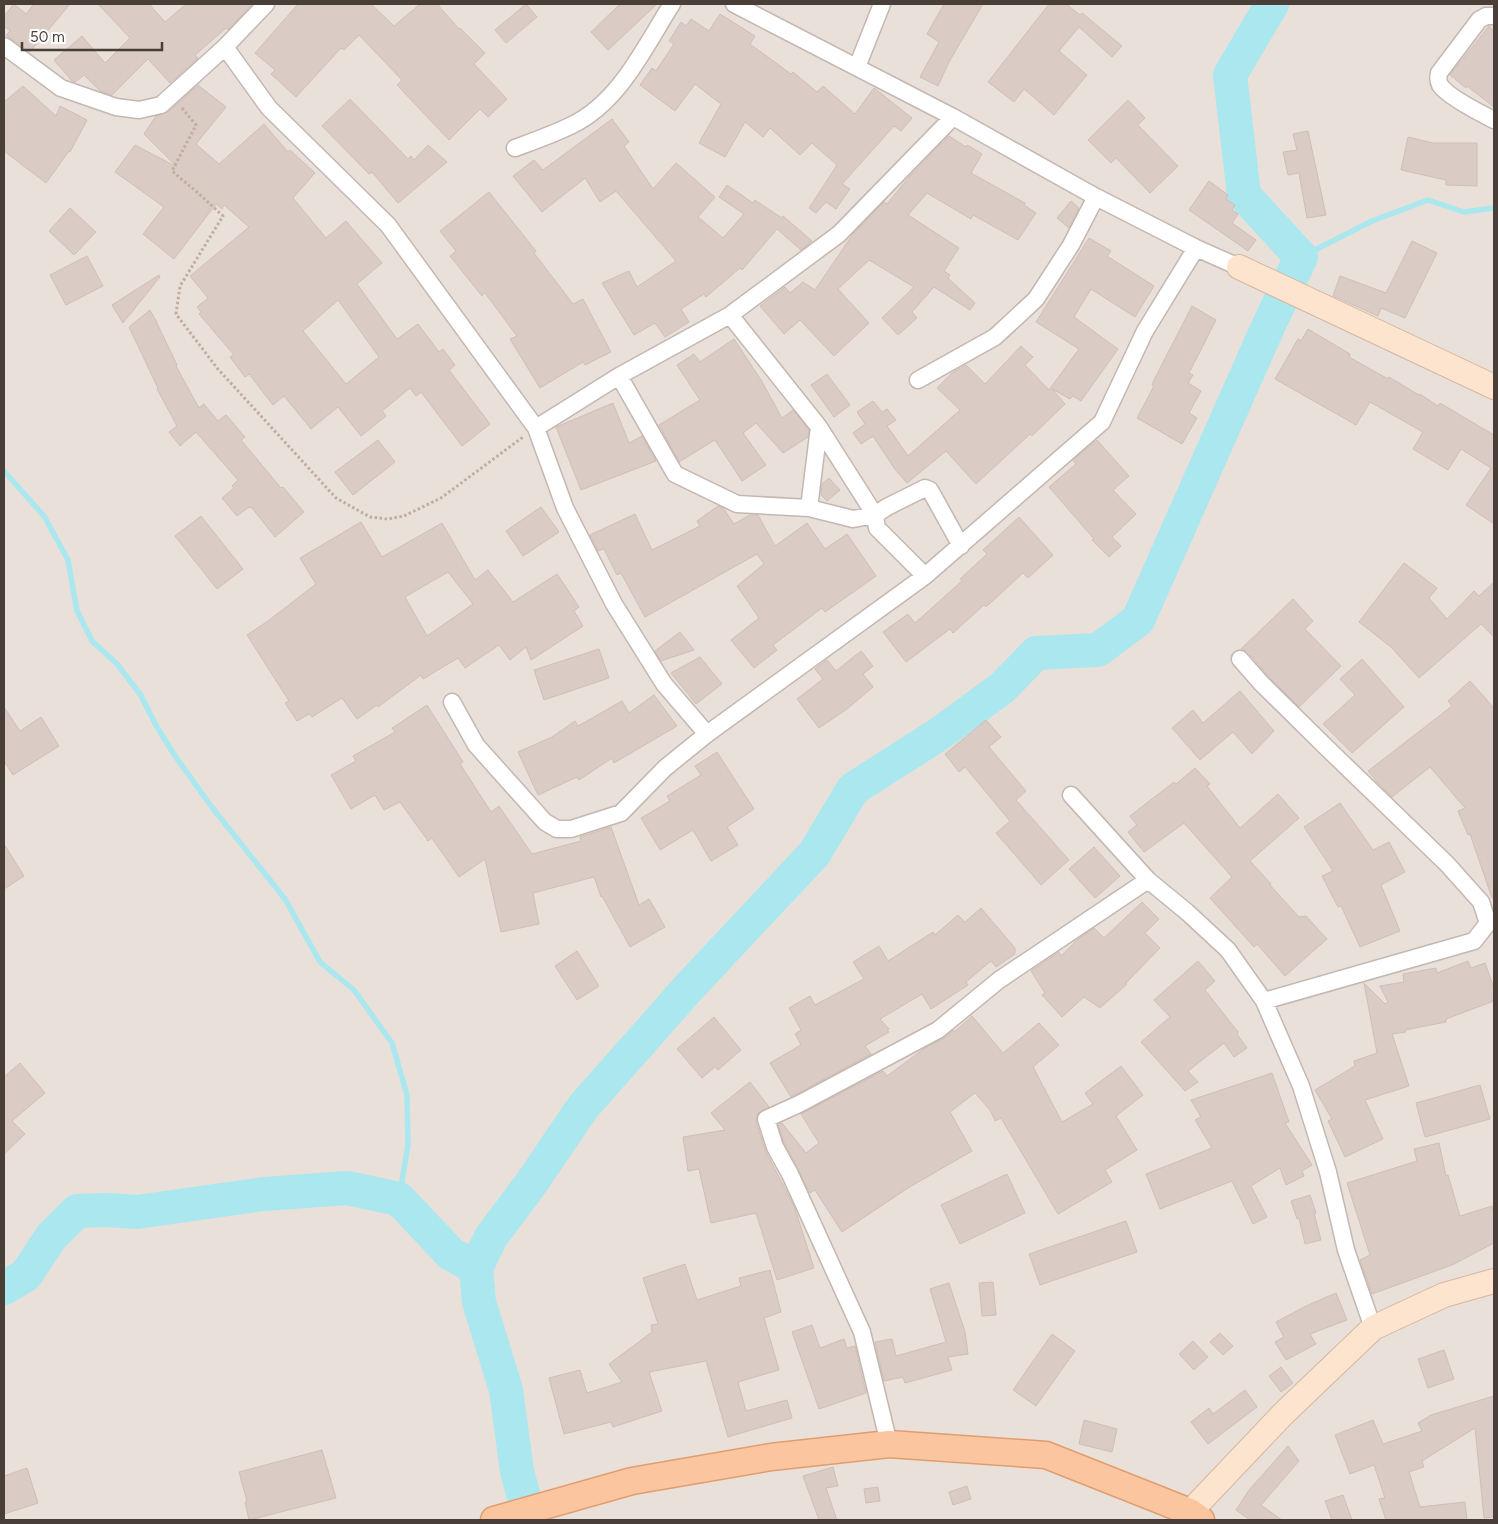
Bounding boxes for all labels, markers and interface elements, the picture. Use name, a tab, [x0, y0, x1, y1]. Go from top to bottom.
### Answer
scale bar	[22, 20, 162, 52]
text: 50 m	[30, 28, 65, 46]

